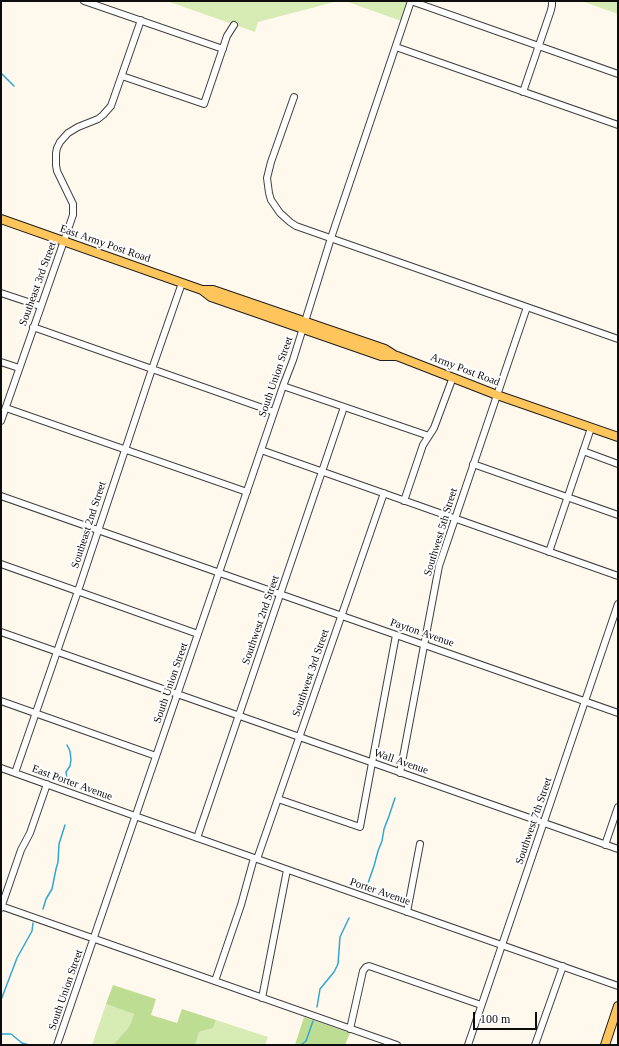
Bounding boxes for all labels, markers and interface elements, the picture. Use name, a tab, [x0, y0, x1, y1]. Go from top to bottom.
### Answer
street label: East Army Post Road	[58, 222, 152, 266]
street label: Southeast 3rd Street	[17, 240, 59, 328]
street label: South Union Street	[256, 335, 296, 419]
street label: Army Post Road	[428, 351, 502, 389]
street label: Southeast 2nd Street	[69, 480, 109, 570]
street label: Southwest 5th Street	[421, 487, 461, 577]
street label: Southwest 2nd Street	[240, 574, 282, 666]
street label: Payton Avenue	[388, 616, 456, 650]
street label: Southwest 3rd Street	[290, 628, 332, 718]
street label: South Union Street	[151, 641, 191, 725]
street label: Wall Avenue	[372, 747, 430, 777]
street label: East Porter Avenue	[30, 762, 114, 804]
street label: Southwest 7th Street	[513, 776, 555, 866]
street label: Porter Avenue	[348, 876, 412, 908]
street label: South Union Street	[46, 948, 86, 1032]
scale bar	[475, 1004, 539, 1030]
text: 100 m	[480, 1012, 510, 1026]

